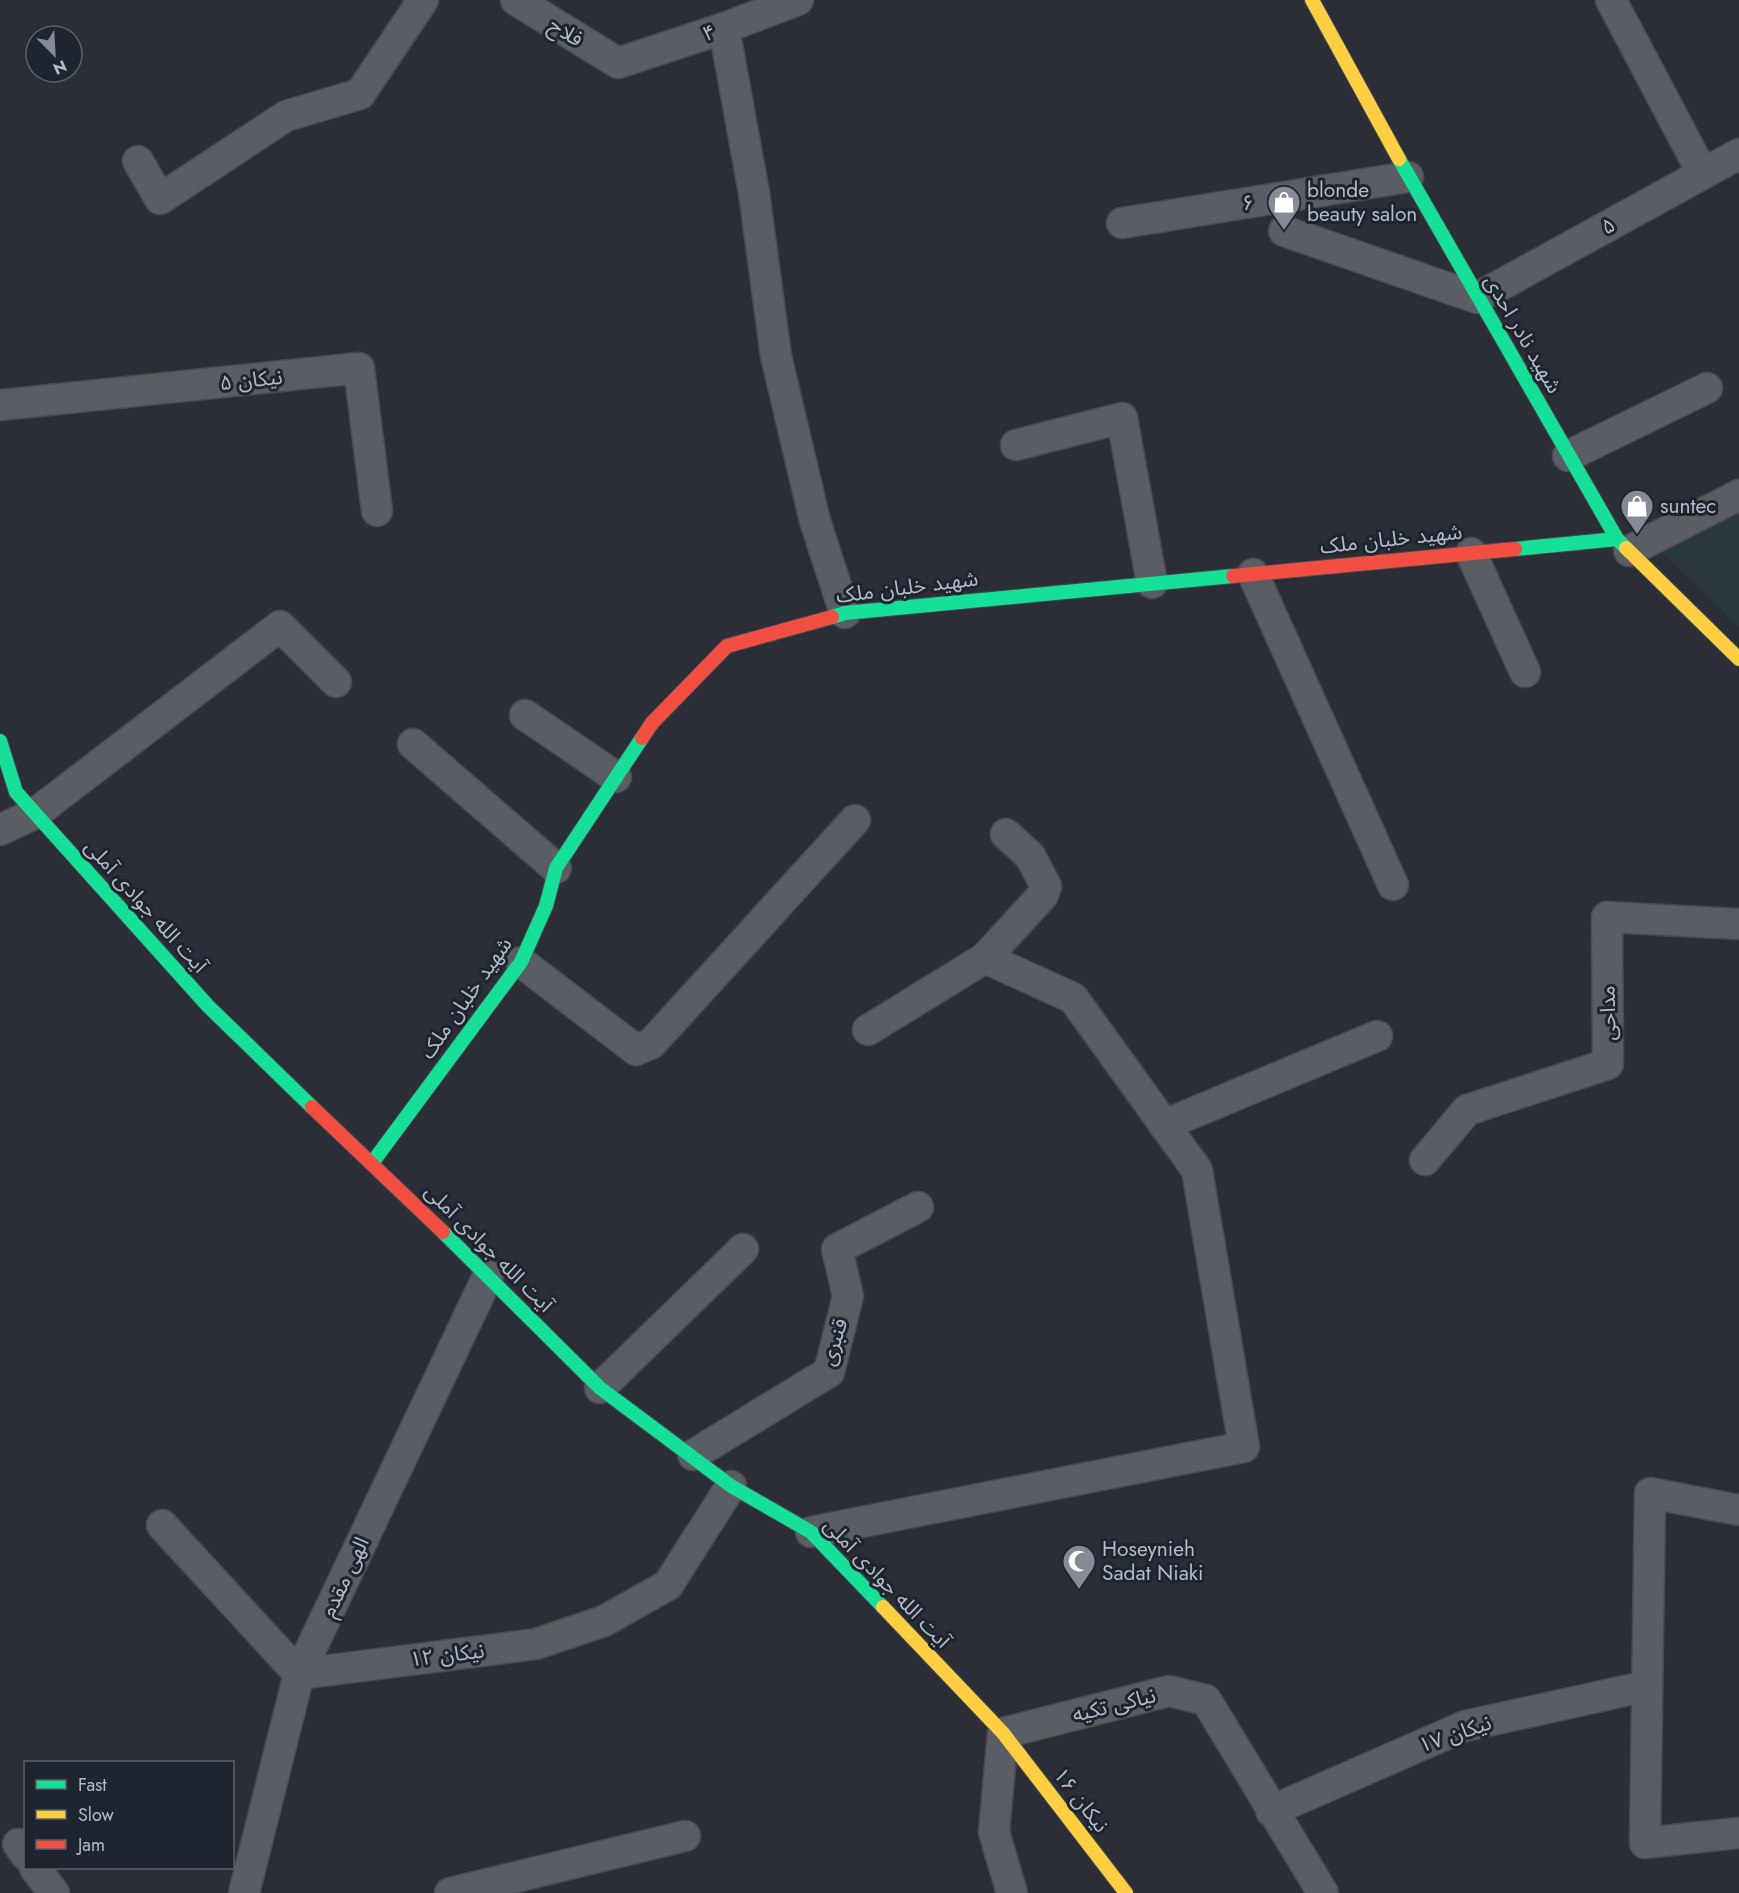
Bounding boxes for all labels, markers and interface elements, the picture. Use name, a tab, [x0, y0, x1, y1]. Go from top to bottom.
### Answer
street label: فلاح	[543, 10, 589, 54]
street label: ۴	[699, 17, 719, 49]
north arrow	[24, 24, 84, 84]
text: N	[49, 54, 70, 80]
place label: blonde beauty salon	[1307, 175, 1417, 229]
shop icon: blonde beauty salon	[1266, 184, 1302, 231]
street label: ۶	[1240, 187, 1256, 219]
street label: ۵	[1595, 210, 1621, 242]
street label: شهید نادر احدی	[1477, 269, 1569, 399]
street label: نیکان ۵	[218, 362, 284, 398]
shop icon: suntec	[1619, 488, 1655, 535]
place label: suntec	[1660, 491, 1716, 521]
street label: شهید خلبان ملک	[1318, 517, 1464, 561]
street label: شهید خلبان ملک	[834, 563, 980, 611]
street label: آیت الله جوادی آملی	[78, 832, 215, 980]
street label: شهید خلبان ملک	[413, 931, 519, 1065]
street label: مداحی	[1593, 985, 1623, 1041]
street label: آیت الله جوادی آملی	[418, 1177, 561, 1320]
street label: قنبری	[813, 1315, 855, 1369]
street label: آیت الله جوادی آملی	[817, 1511, 958, 1656]
street label: الهی مقدم	[313, 1532, 378, 1623]
place label: Hoseynieh Sadat Niaki	[1102, 1534, 1204, 1588]
mosque icon: Hoseynieh Sadat Niaki	[1061, 1543, 1097, 1590]
street label: نیکان ۱۲	[408, 1636, 486, 1674]
street label: نیاکی تکیه	[1069, 1680, 1159, 1730]
street label: نیکان ۱۷	[1415, 1708, 1495, 1760]
legend	[24, 1761, 234, 1869]
street label: نیکان ۱۶	[1046, 1761, 1116, 1839]
text: Fast	[78, 1772, 107, 1798]
text: Slow	[78, 1802, 115, 1828]
text: Jam	[76, 1832, 105, 1858]

